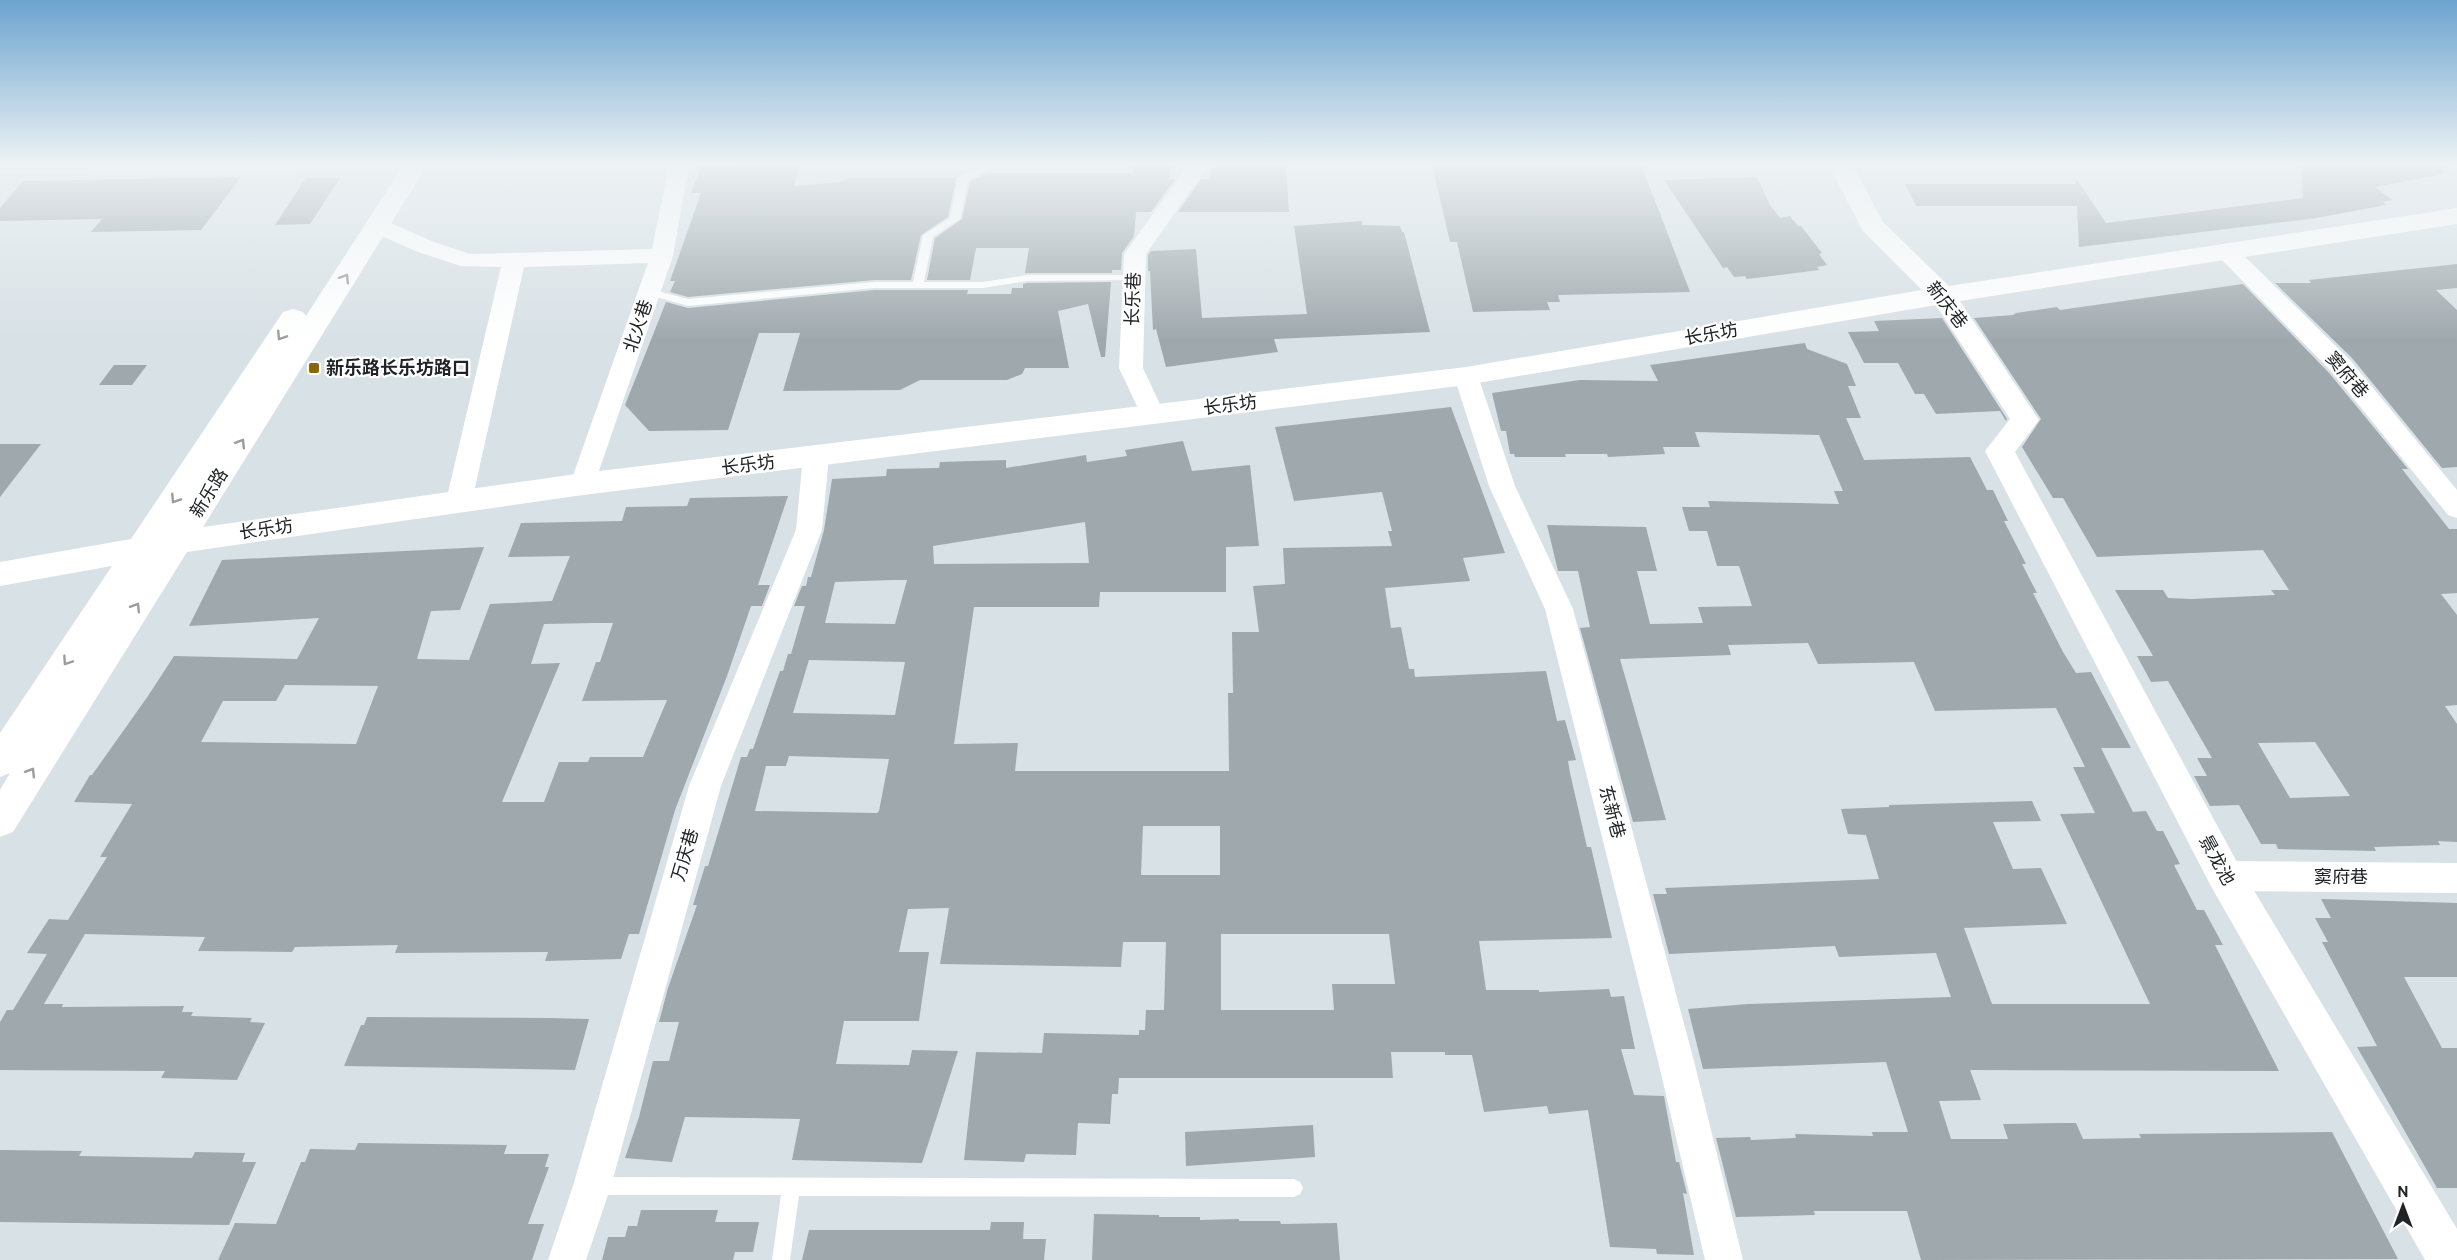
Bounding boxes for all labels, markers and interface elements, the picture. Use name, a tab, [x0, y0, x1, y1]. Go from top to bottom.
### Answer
street label: 长乐巷	[1121, 272, 1145, 326]
one-way arrow	[338, 274, 349, 285]
street label: 新庆巷	[1922, 277, 1972, 333]
street label: 北火巷	[619, 297, 657, 355]
street label: 长乐坊	[1683, 318, 1739, 350]
one-way arrow	[278, 329, 289, 340]
street label: 窦府巷	[2321, 347, 2373, 403]
place label: 新乐路长乐坊路口	[326, 357, 470, 379]
marker: 新乐路长乐坊路口	[307, 361, 321, 375]
street label: 长乐坊	[1202, 391, 1258, 419]
one-way arrow	[233, 438, 244, 449]
street label: 长乐坊	[720, 451, 776, 479]
street label: 新乐路	[185, 464, 233, 522]
one-way arrow	[171, 492, 182, 503]
street label: 长乐坊	[238, 514, 294, 544]
one-way arrow	[129, 603, 141, 613]
one-way arrow	[63, 655, 74, 666]
one-way arrow	[24, 767, 35, 778]
street label: 东新巷	[1594, 783, 1630, 841]
street label: 万庆巷	[667, 826, 703, 884]
street label: 景龙池	[2194, 831, 2240, 889]
street label: 窦府巷	[2314, 866, 2368, 888]
north arrow	[2373, 1176, 2433, 1236]
text: N	[2397, 1182, 2409, 1201]

